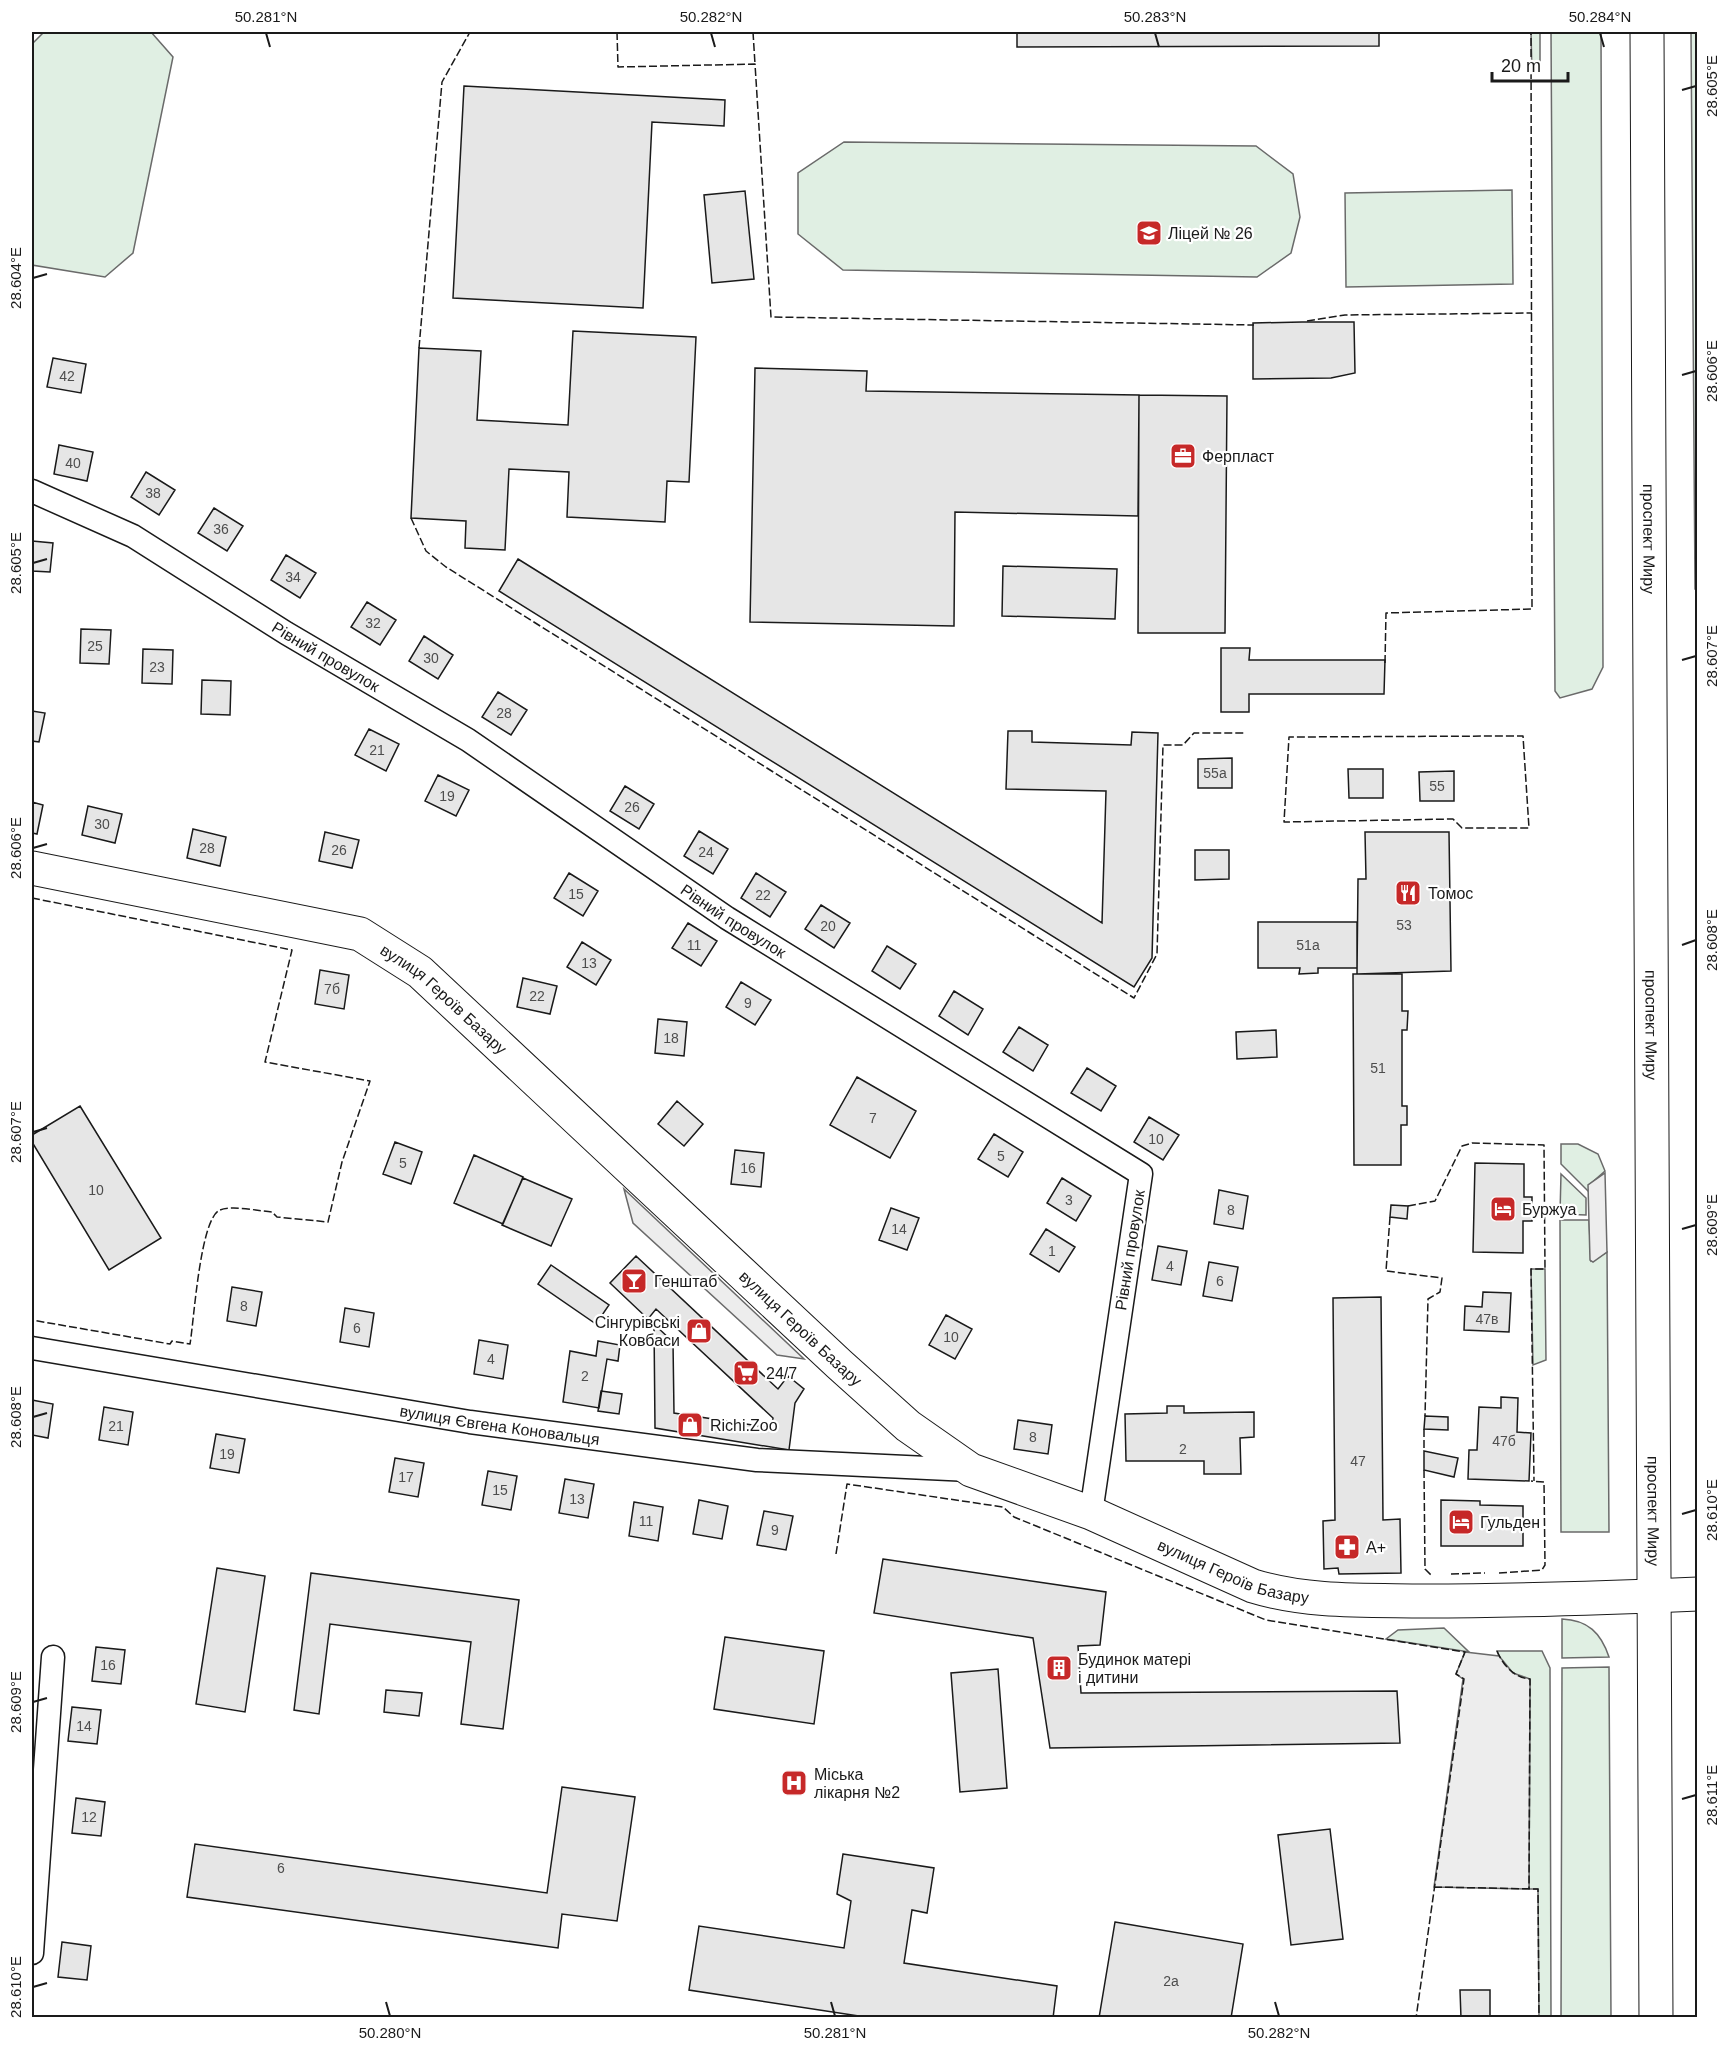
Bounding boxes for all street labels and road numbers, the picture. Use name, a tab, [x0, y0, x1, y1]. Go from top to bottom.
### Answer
street label: проспект Миру	[1641, 484, 1658, 594]
street label: Рівний провулок	[269, 618, 383, 695]
street label: Рівний провулок	[678, 880, 790, 961]
street label: вулиця Героїв Базару	[378, 941, 510, 1057]
street label: проспект Миру	[1643, 970, 1660, 1080]
street label: Рівний провулок	[1112, 1188, 1148, 1311]
street label: вулиця Героїв Базару	[736, 1267, 865, 1389]
street label: вулиця Євгена Коновальця	[399, 1402, 601, 1448]
street label: проспект Миру	[1645, 1456, 1662, 1566]
street label: вулиця Героїв Базару	[1155, 1536, 1310, 1606]

